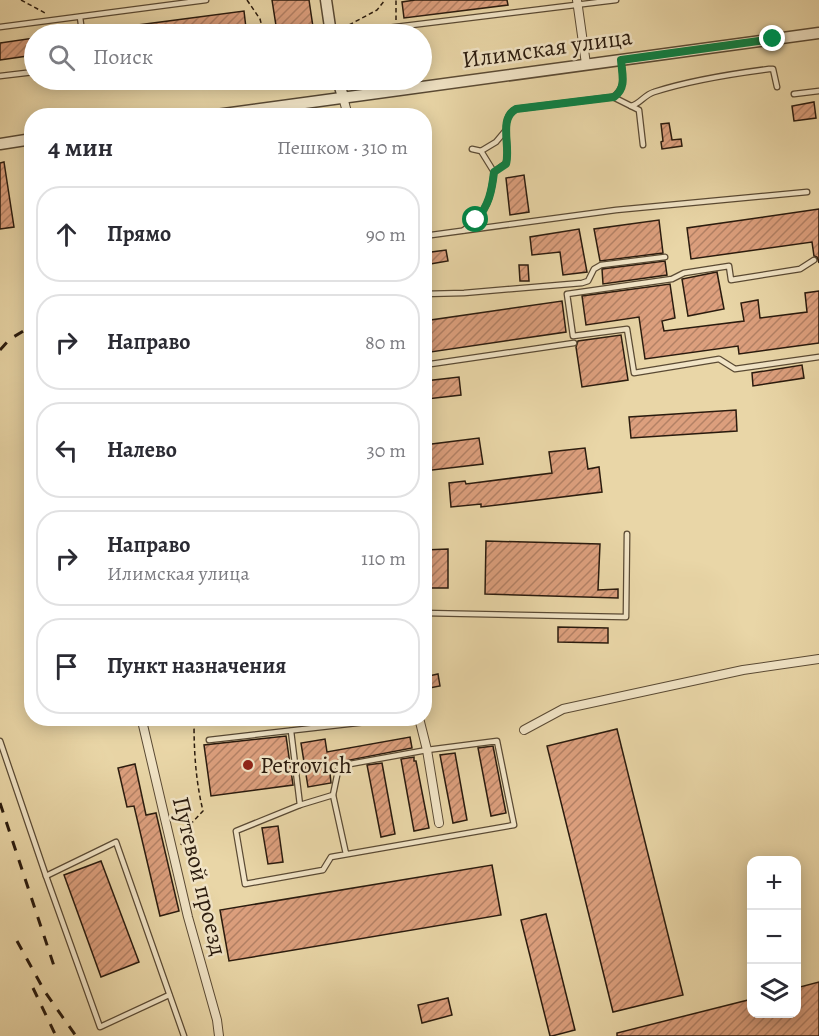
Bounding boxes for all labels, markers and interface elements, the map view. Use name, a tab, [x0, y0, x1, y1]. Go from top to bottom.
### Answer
street label: Илимская улица	[460, 20, 634, 76]
search box	[24, 24, 432, 90]
route end	[759, 25, 785, 51]
icon: search	[45, 41, 78, 74]
text: Поиск	[93, 42, 153, 72]
text: 4 мин	[48, 130, 113, 165]
text: Пешком · 310 m	[277, 134, 408, 161]
route start	[462, 206, 488, 232]
icon: ahead	[50, 218, 83, 251]
text: Прямо	[107, 219, 171, 249]
text: 90 m	[366, 221, 406, 248]
icon: right	[50, 326, 83, 359]
text: Направо	[107, 327, 190, 357]
text: 80 m	[365, 329, 406, 356]
icon: left	[50, 434, 83, 467]
text: Налево	[107, 435, 177, 465]
text: 30 m	[366, 437, 406, 464]
text: Направо	[107, 530, 190, 560]
icon: right	[50, 542, 83, 575]
text: 110 m	[361, 545, 406, 572]
text: Илимская улица	[107, 560, 250, 587]
icon: arrive	[50, 650, 83, 683]
text: Пункт назначения	[107, 651, 286, 681]
place label: Petrovich	[260, 749, 352, 781]
marker: Petrovich	[241, 758, 255, 772]
street label: Путевой проезд	[165, 793, 235, 959]
map controls	[747, 856, 801, 1018]
button: +	[747, 856, 801, 910]
button: −	[747, 910, 801, 964]
button: layers	[747, 964, 801, 1018]

